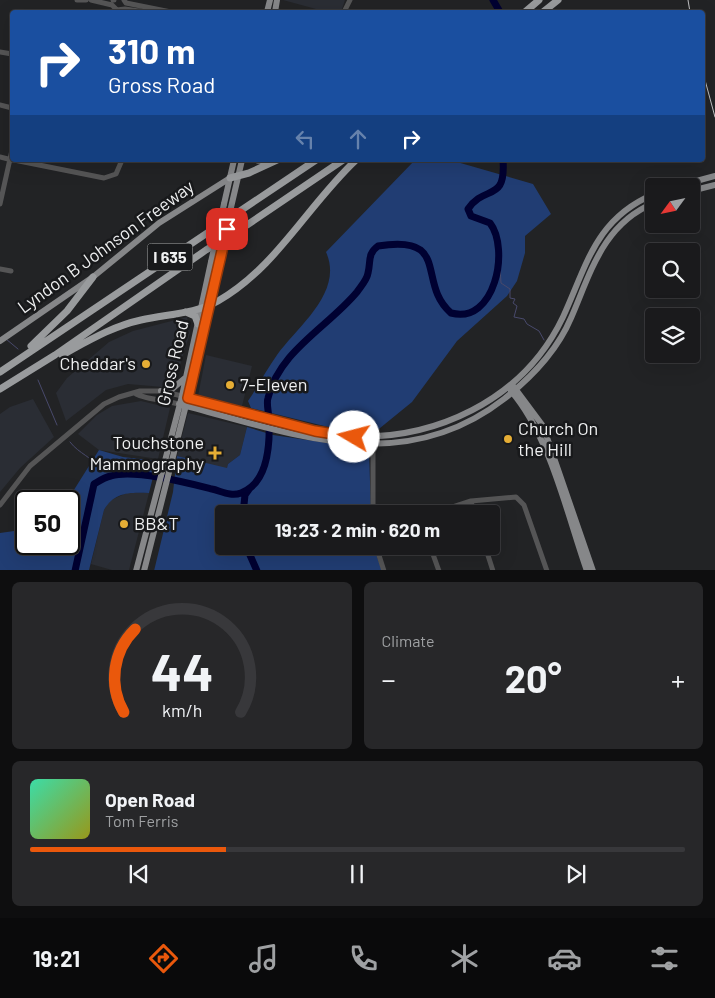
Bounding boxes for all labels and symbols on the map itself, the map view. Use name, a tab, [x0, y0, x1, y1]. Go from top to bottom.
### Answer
street label: Lyndon B Johnson Freeway	[13, 175, 198, 318]
north arrow	[645, 178, 700, 232]
pin	[206, 208, 248, 250]
road number: I 635	[148, 243, 192, 270]
street label: Gross Road	[151, 318, 193, 408]
place label: Cheddar's	[59, 352, 136, 374]
marker: Cheddar's	[140, 358, 152, 370]
place label: 7-Eleven	[240, 373, 308, 395]
marker: 7-Eleven	[224, 379, 236, 391]
position arrow	[327, 410, 379, 462]
place label: Church On the Hill	[518, 417, 598, 460]
place label: Touchstone Mammography	[89, 431, 204, 474]
marker: Church On the Hill	[502, 433, 514, 445]
marker: Touchstone Mammography	[208, 446, 222, 460]
speed limit sign: 50	[15, 490, 80, 555]
place label: BB&T	[134, 512, 179, 534]
marker: BB&T	[118, 518, 130, 530]

